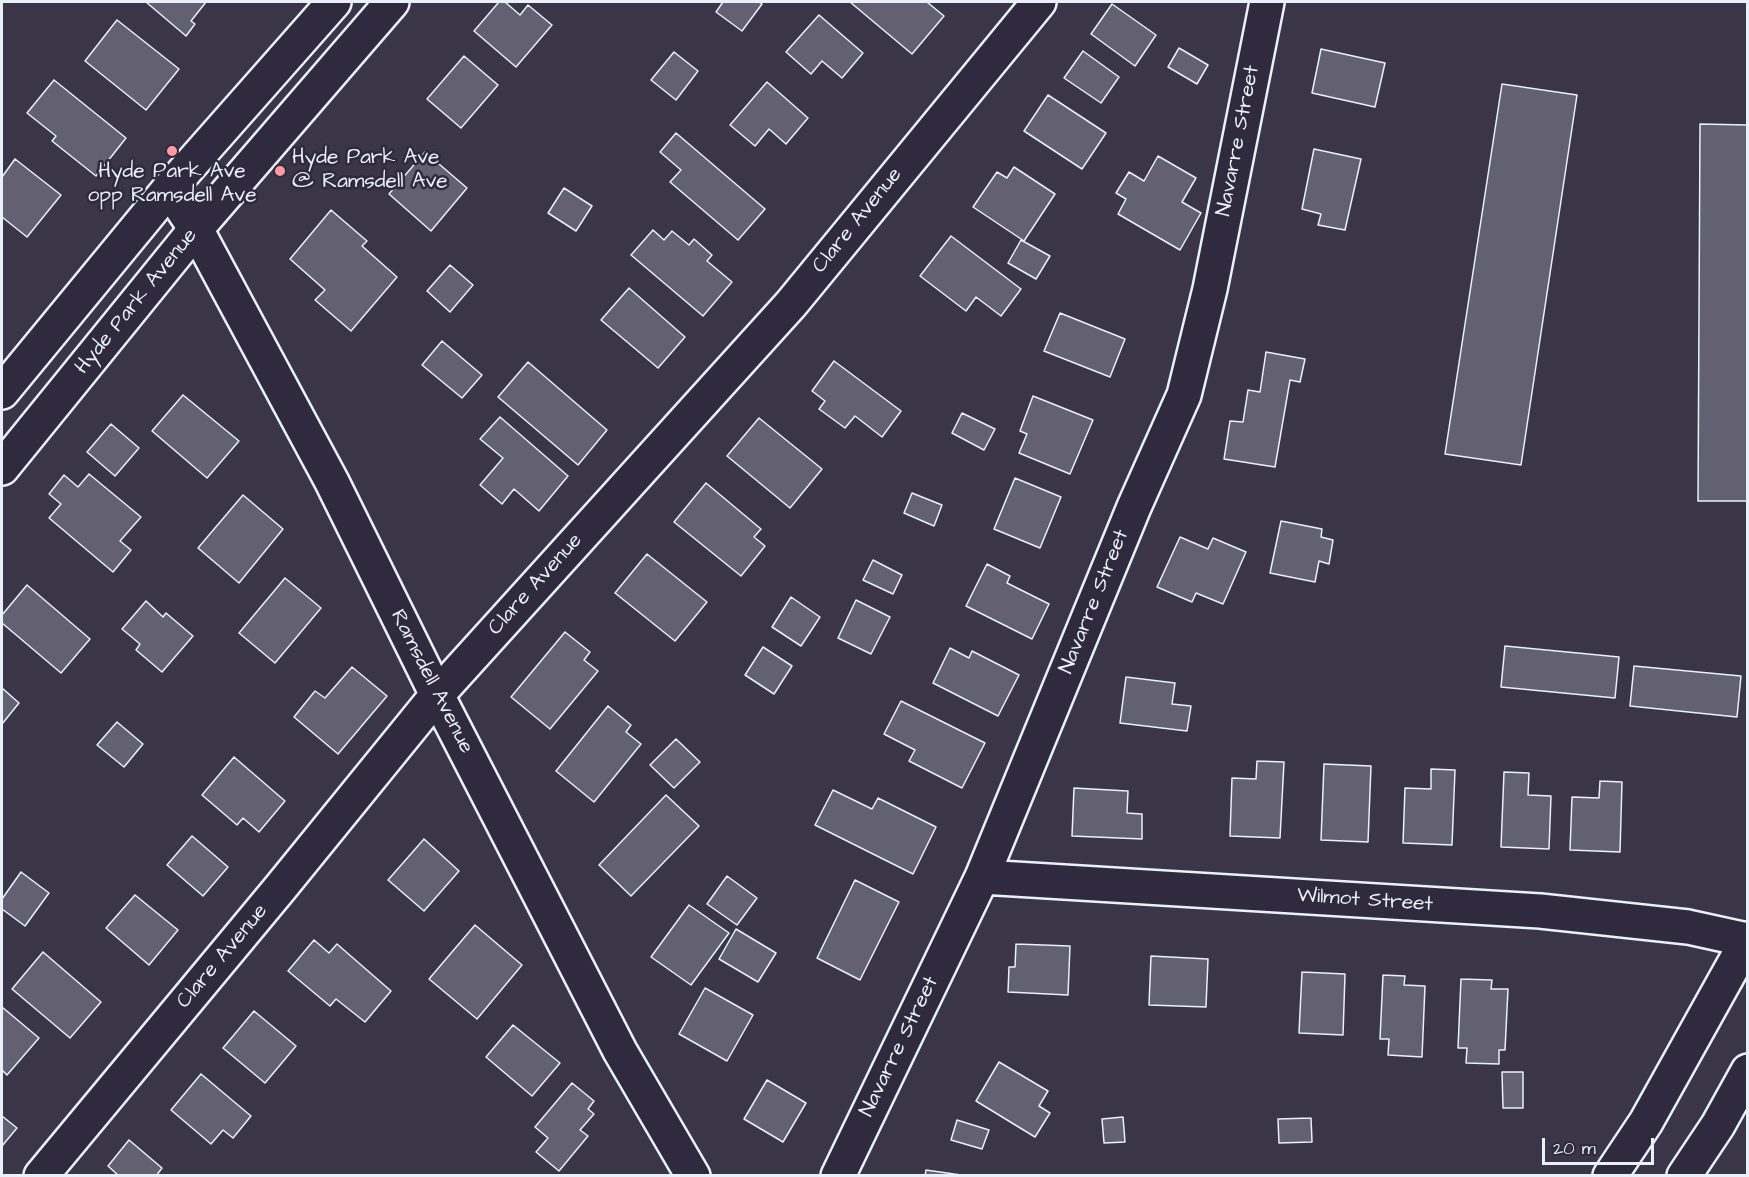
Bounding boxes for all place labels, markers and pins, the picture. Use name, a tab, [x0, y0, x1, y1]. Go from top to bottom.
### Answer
marker: Hyde Park Ave opp Ramsdell Ave	[165, 144, 179, 158]
place label: Hyde Park Ave @ Ramsdell Ave	[292, 146, 448, 196]
place label: Hyde Park Ave opp Ramsdell Ave	[88, 160, 256, 210]
marker: Hyde Park Ave @ Ramsdell Ave	[273, 164, 287, 178]

